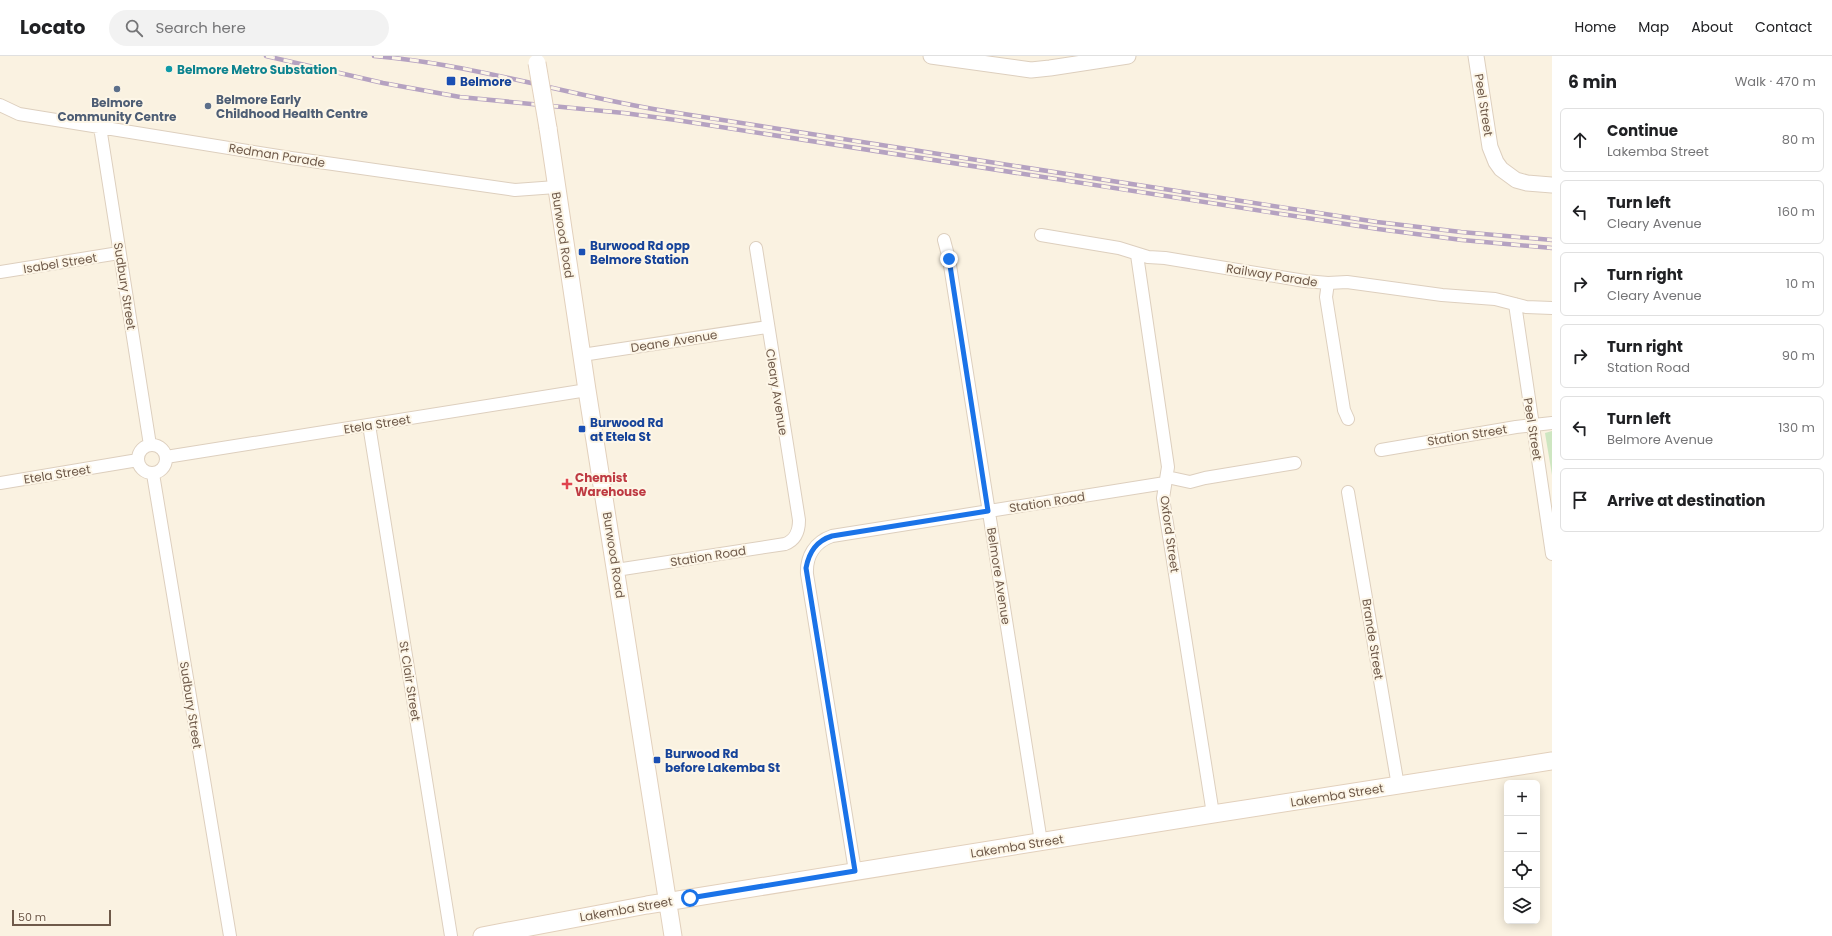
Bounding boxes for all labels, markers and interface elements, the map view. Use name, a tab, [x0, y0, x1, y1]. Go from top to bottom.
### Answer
search box	[109, 10, 389, 46]
text: Locato	[20, 14, 85, 41]
icon: search	[123, 17, 145, 39]
text: Search here	[155, 17, 246, 38]
text: Home	[1574, 17, 1616, 37]
text: Map	[1638, 17, 1669, 37]
text: About	[1691, 17, 1733, 37]
text: Contact	[1755, 17, 1812, 37]
place label: Belmore Metro Substation	[177, 61, 337, 78]
marker: Belmore Metro Substation	[164, 64, 174, 74]
text: 6 min	[1568, 70, 1617, 94]
street label: Peel Street	[1471, 72, 1497, 138]
text: Walk · 470 m	[1735, 72, 1816, 91]
place label: Belmore	[460, 73, 512, 90]
marker: Belmore	[445, 75, 457, 87]
marker: Belmore Community Centre	[112, 84, 122, 94]
place label: Belmore Early Childhood Health Centre	[216, 91, 369, 122]
place label: Belmore Community Centre	[58, 94, 177, 125]
marker: Belmore Early Childhood Health Centre	[203, 101, 213, 111]
text: Continue	[1607, 120, 1678, 141]
icon: ahead	[1569, 129, 1591, 151]
text: 80 m	[1782, 130, 1815, 149]
street label: Redman Parade	[228, 139, 326, 171]
text: Lakemba Street	[1607, 142, 1709, 161]
street label: Burwood Road	[548, 191, 578, 279]
text: Turn left	[1607, 192, 1671, 213]
icon: left	[1569, 201, 1591, 223]
text: 160 m	[1778, 202, 1815, 221]
text: Cleary Avenue	[1607, 214, 1702, 233]
place label: Burwood Rd opp Belmore Station	[590, 237, 690, 268]
street label: Sudbury Street	[110, 241, 140, 331]
marker: Burwood Rd opp Belmore Station	[577, 247, 587, 257]
street label: Isabel Street	[22, 249, 98, 277]
route end	[940, 250, 958, 268]
street label: Railway Parade	[1225, 259, 1319, 291]
text: Turn right	[1607, 264, 1683, 285]
icon: right	[1569, 273, 1591, 295]
text: 10 m	[1786, 274, 1815, 293]
text: Cleary Avenue	[1607, 286, 1702, 305]
street label: Deane Avenue	[629, 326, 719, 356]
text: Turn right	[1607, 336, 1683, 357]
icon: right	[1569, 345, 1591, 367]
text: 90 m	[1782, 346, 1815, 365]
street label: Cleary Avenue	[762, 348, 792, 436]
text: Station Road	[1607, 358, 1690, 377]
street label: Peel Street	[1520, 396, 1546, 462]
text: Turn left	[1607, 408, 1671, 429]
street label: Etela Street	[342, 410, 412, 438]
place label: Burwood Rd at Etela St	[590, 414, 663, 445]
icon: left	[1569, 417, 1591, 439]
text: 130 m	[1778, 418, 1815, 437]
street label: Station Street	[1426, 420, 1508, 450]
marker: Burwood Rd at Etela St	[577, 424, 587, 434]
text: Belmore Avenue	[1607, 430, 1713, 449]
street label: Etela Street	[22, 460, 92, 488]
place label: Chemist Warehouse	[575, 469, 647, 500]
marker: Chemist Warehouse	[562, 479, 572, 489]
street label: Station Road	[1008, 488, 1086, 516]
icon: arrive	[1569, 489, 1591, 511]
text: Arrive at destination	[1607, 490, 1765, 511]
street label: Oxford Street	[1156, 494, 1184, 574]
street label: Burwood Road	[599, 511, 629, 599]
street label: Belmore Avenue	[983, 526, 1015, 626]
street label: Station Road	[669, 542, 747, 570]
street label: Brande Street	[1358, 597, 1388, 681]
street label: St Clair Street	[395, 640, 425, 722]
street label: Sudbury Street	[176, 660, 206, 750]
place label: Burwood Rd before Lakemba St	[665, 745, 780, 776]
marker: Burwood Rd before Lakemba St	[652, 755, 662, 765]
street label: Lakemba Street	[1289, 779, 1385, 811]
map controls	[1504, 780, 1540, 924]
button: +	[1504, 780, 1540, 816]
button: −	[1504, 816, 1540, 852]
street label: Lakemba Street	[969, 830, 1065, 862]
button: locate	[1504, 852, 1540, 888]
button: layers	[1504, 888, 1540, 924]
route start	[681, 889, 699, 907]
street label: Lakemba Street	[578, 892, 674, 926]
scale bar	[12, 908, 111, 927]
text: 50 m	[18, 909, 46, 925]

